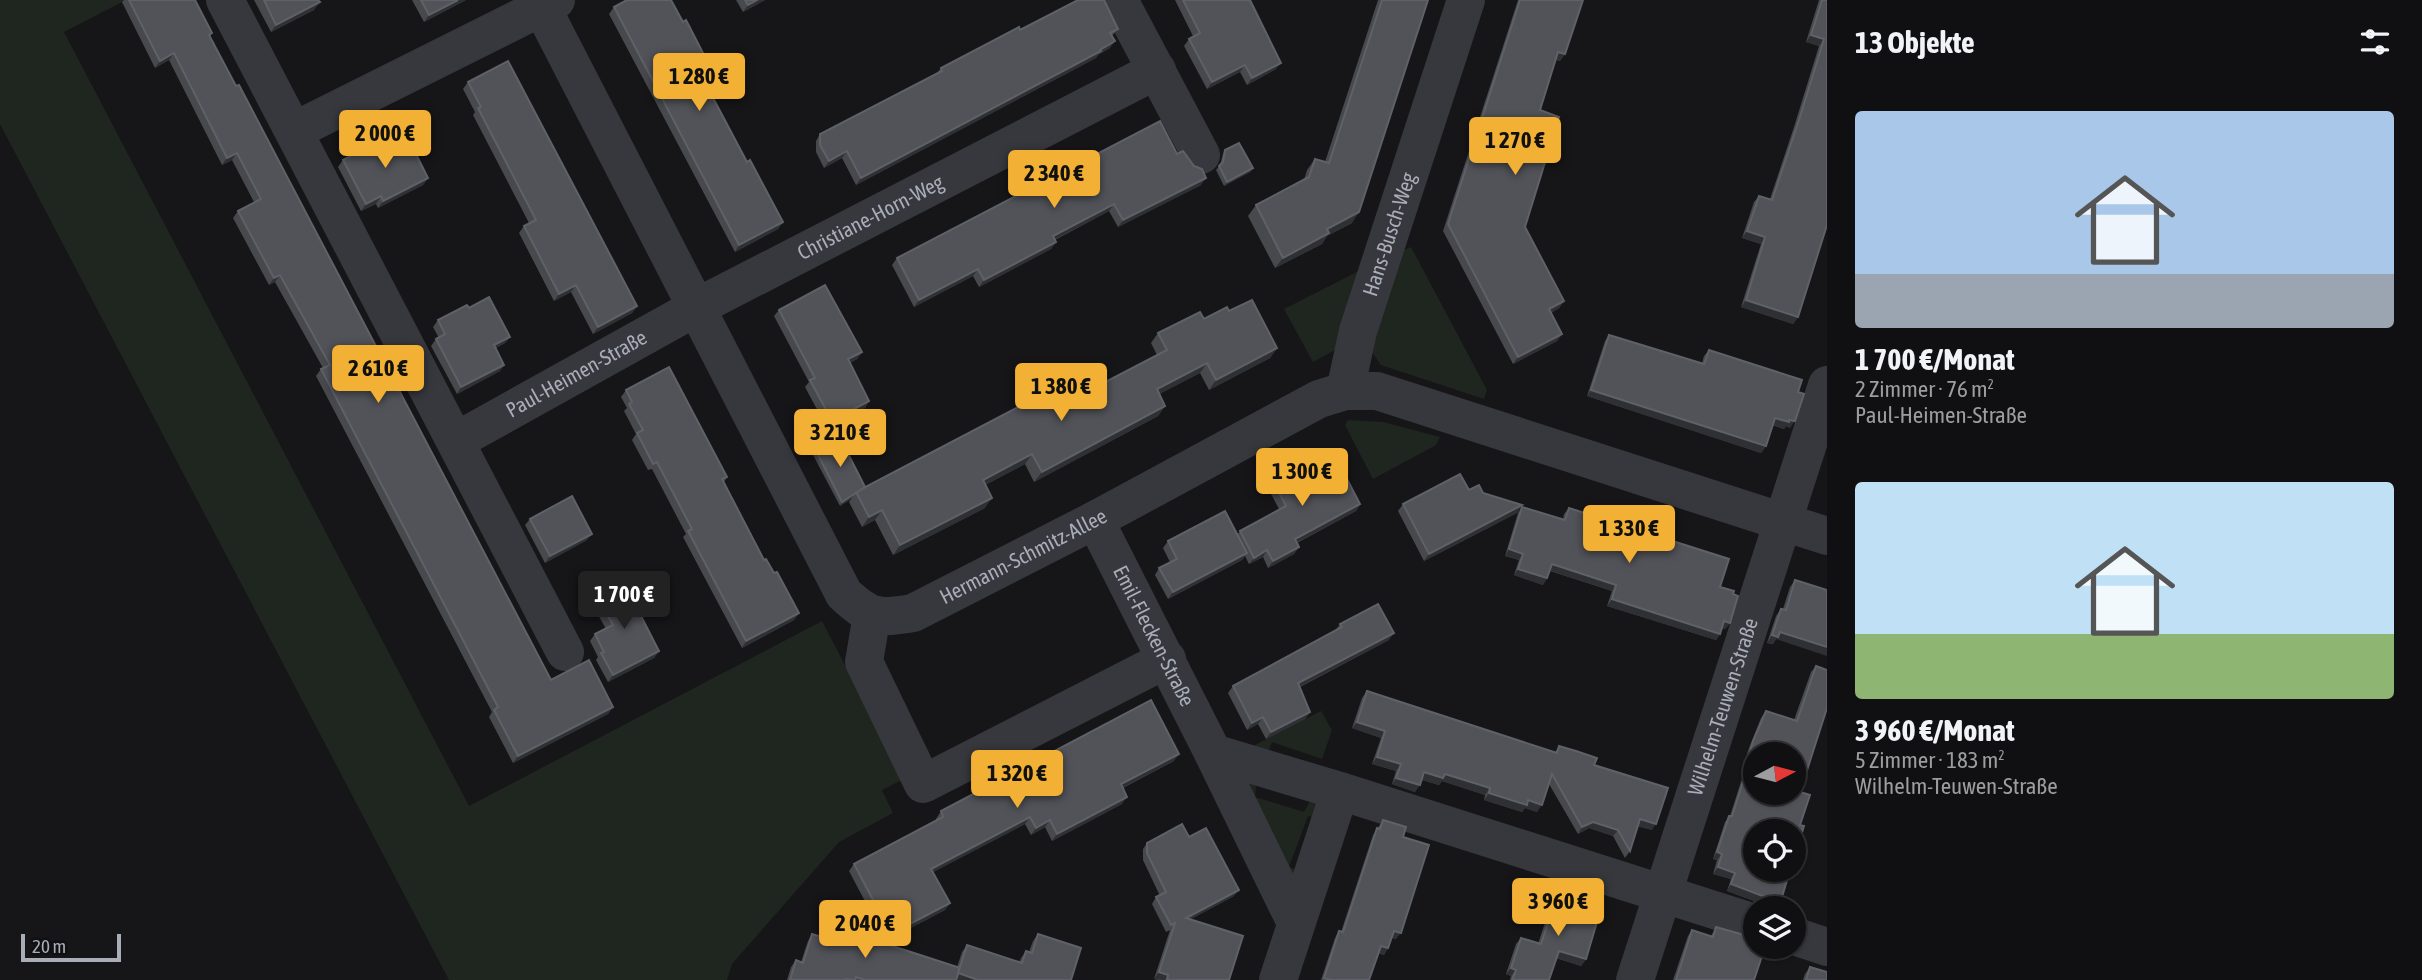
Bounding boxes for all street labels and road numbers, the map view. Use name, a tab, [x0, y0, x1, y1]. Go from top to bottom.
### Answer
street label: Christiane-Horn-Weg	[793, 169, 947, 264]
street label: Hans-Busch-Weg	[1357, 169, 1420, 299]
street label: Paul-Heimen-Straße	[502, 324, 651, 422]
street label: Hermann-Schmitz-Allee	[935, 503, 1110, 608]
street label: Emil-Flecken-Straße	[1109, 561, 1200, 710]
street label: Wilhelm-Teuwen-Straße	[1682, 615, 1762, 798]

